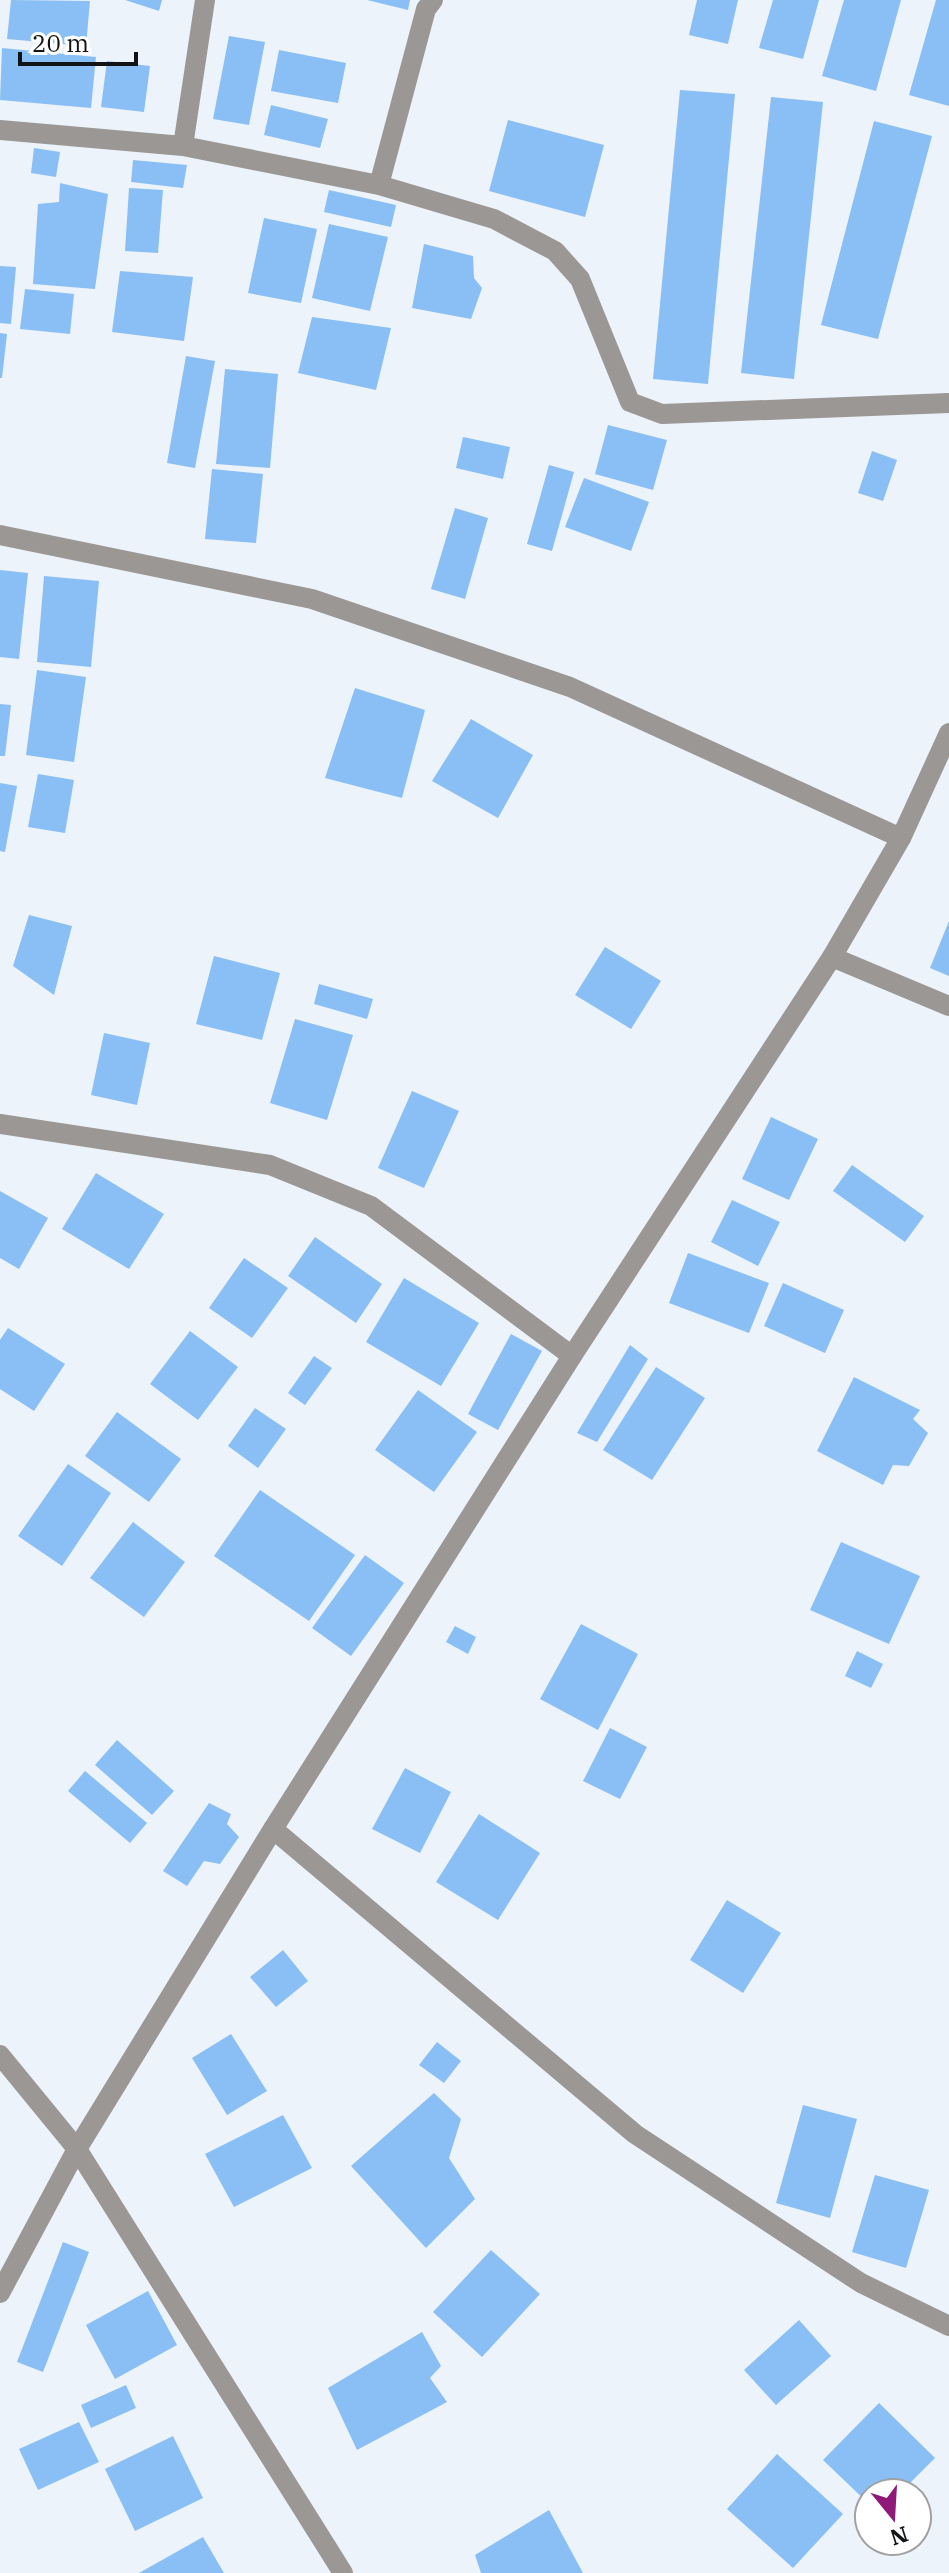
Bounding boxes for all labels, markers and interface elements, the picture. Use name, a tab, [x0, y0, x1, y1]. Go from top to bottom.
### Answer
scale bar	[20, 16, 136, 66]
text: 20 m	[32, 27, 89, 59]
north arrow	[853, 2477, 933, 2557]
text: N	[887, 2520, 912, 2553]

